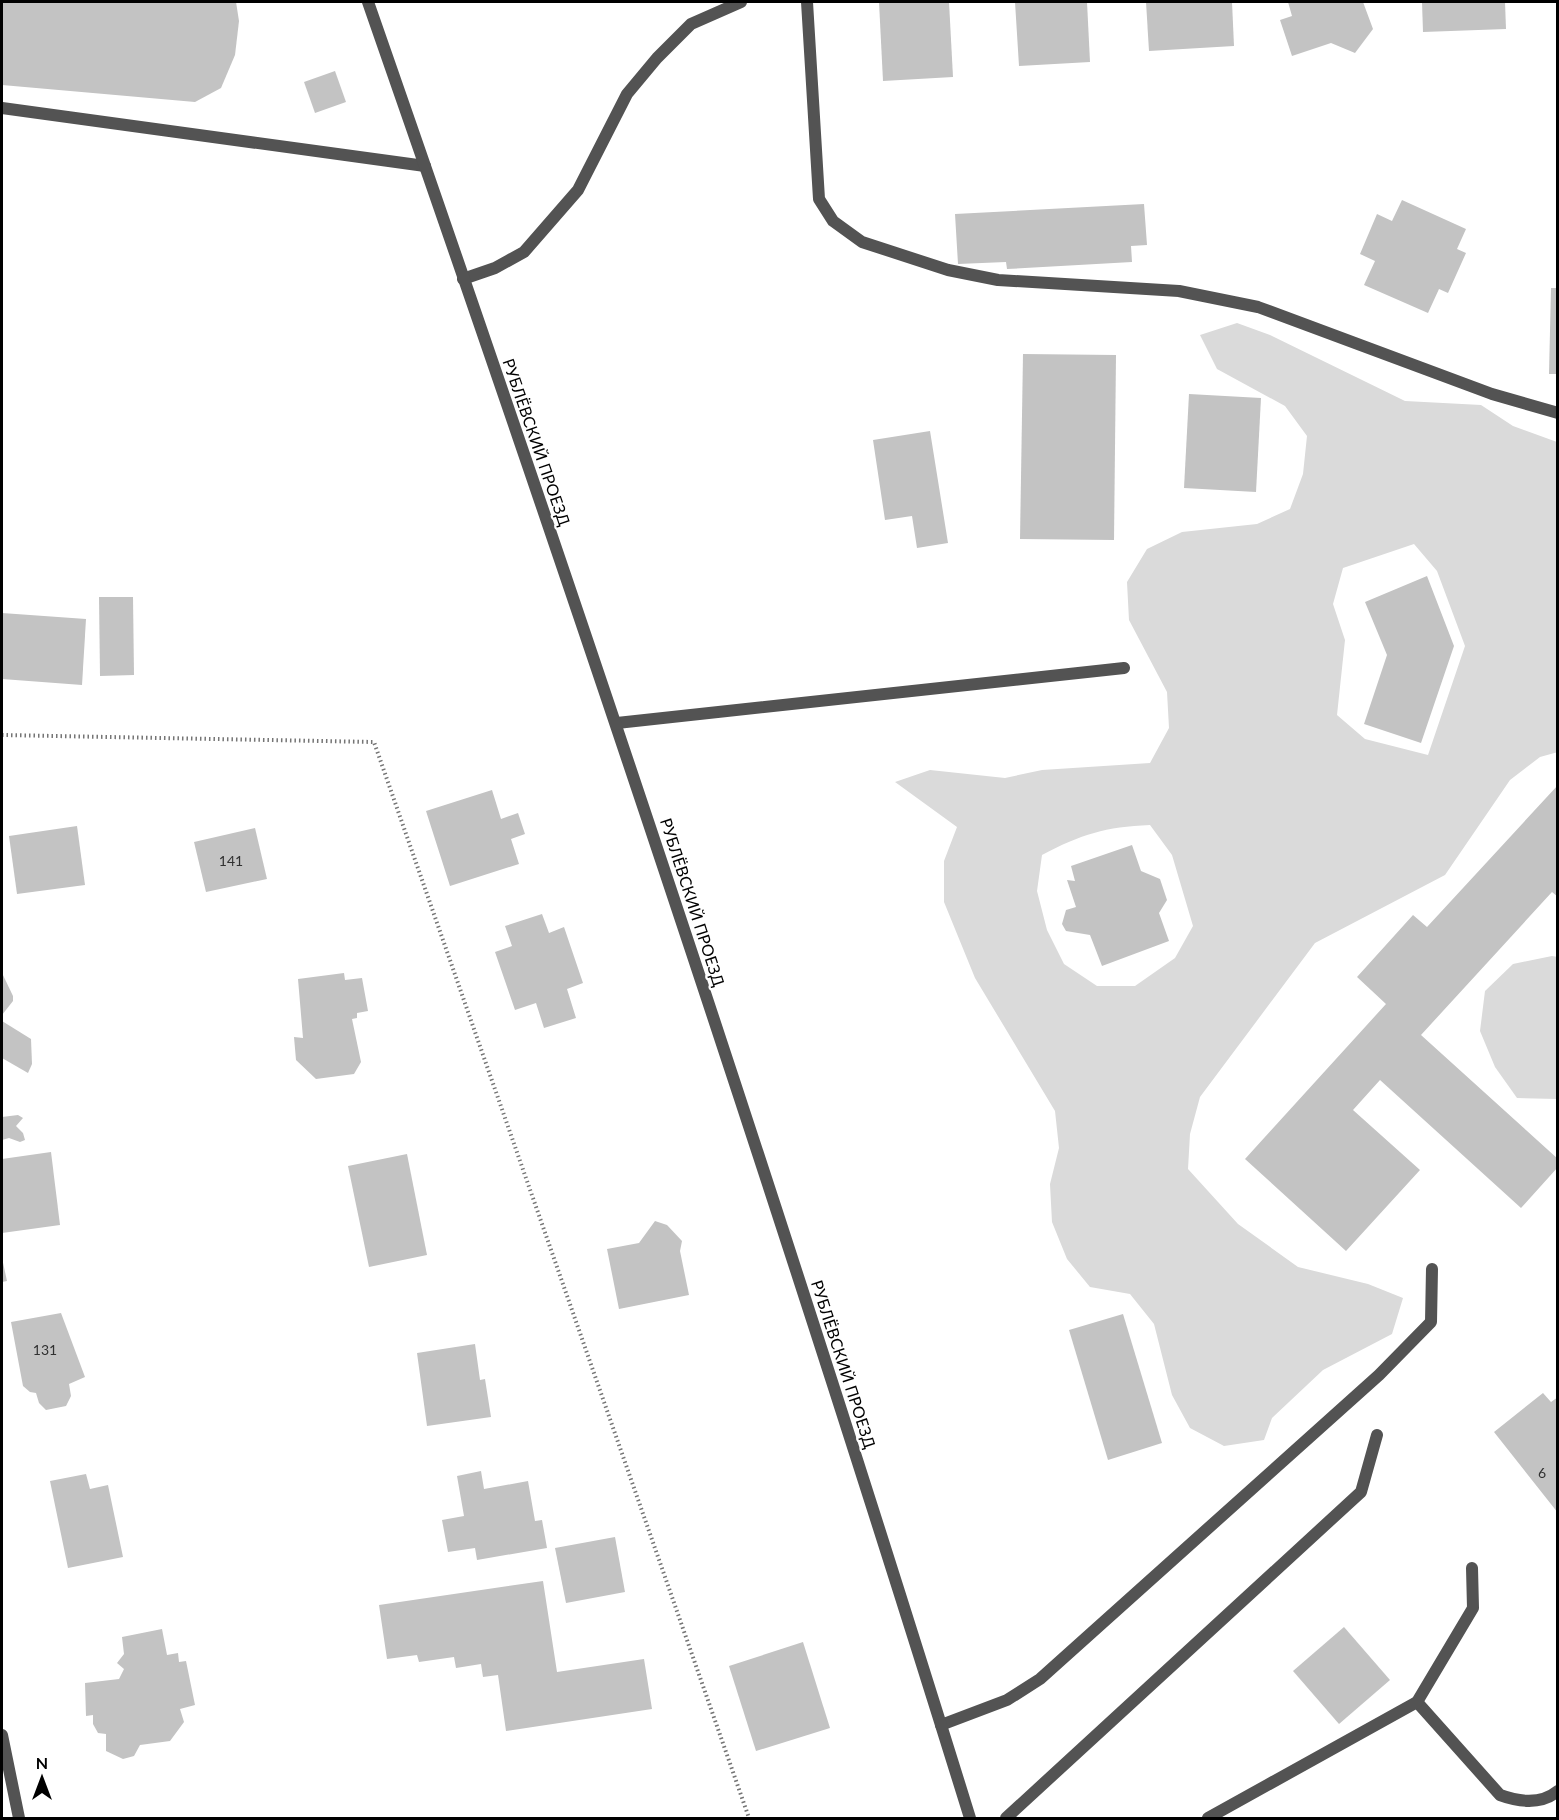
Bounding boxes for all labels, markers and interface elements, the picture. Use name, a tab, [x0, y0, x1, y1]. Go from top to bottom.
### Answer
street label: РУБЛЁВСКИЙ ПРОЕЗД	[499, 356, 575, 529]
street label: РУБЛЁВСКИЙ ПРОЕЗД	[657, 815, 729, 989]
house number: 141	[219, 852, 243, 869]
street label: РУБЛЁВСКИЙ ПРОЕЗД	[808, 1277, 880, 1451]
house number: 131	[33, 1341, 57, 1358]
house number: 6	[1538, 1464, 1546, 1481]
north arrow	[12, 1748, 72, 1808]
text: N	[36, 1753, 48, 1772]

